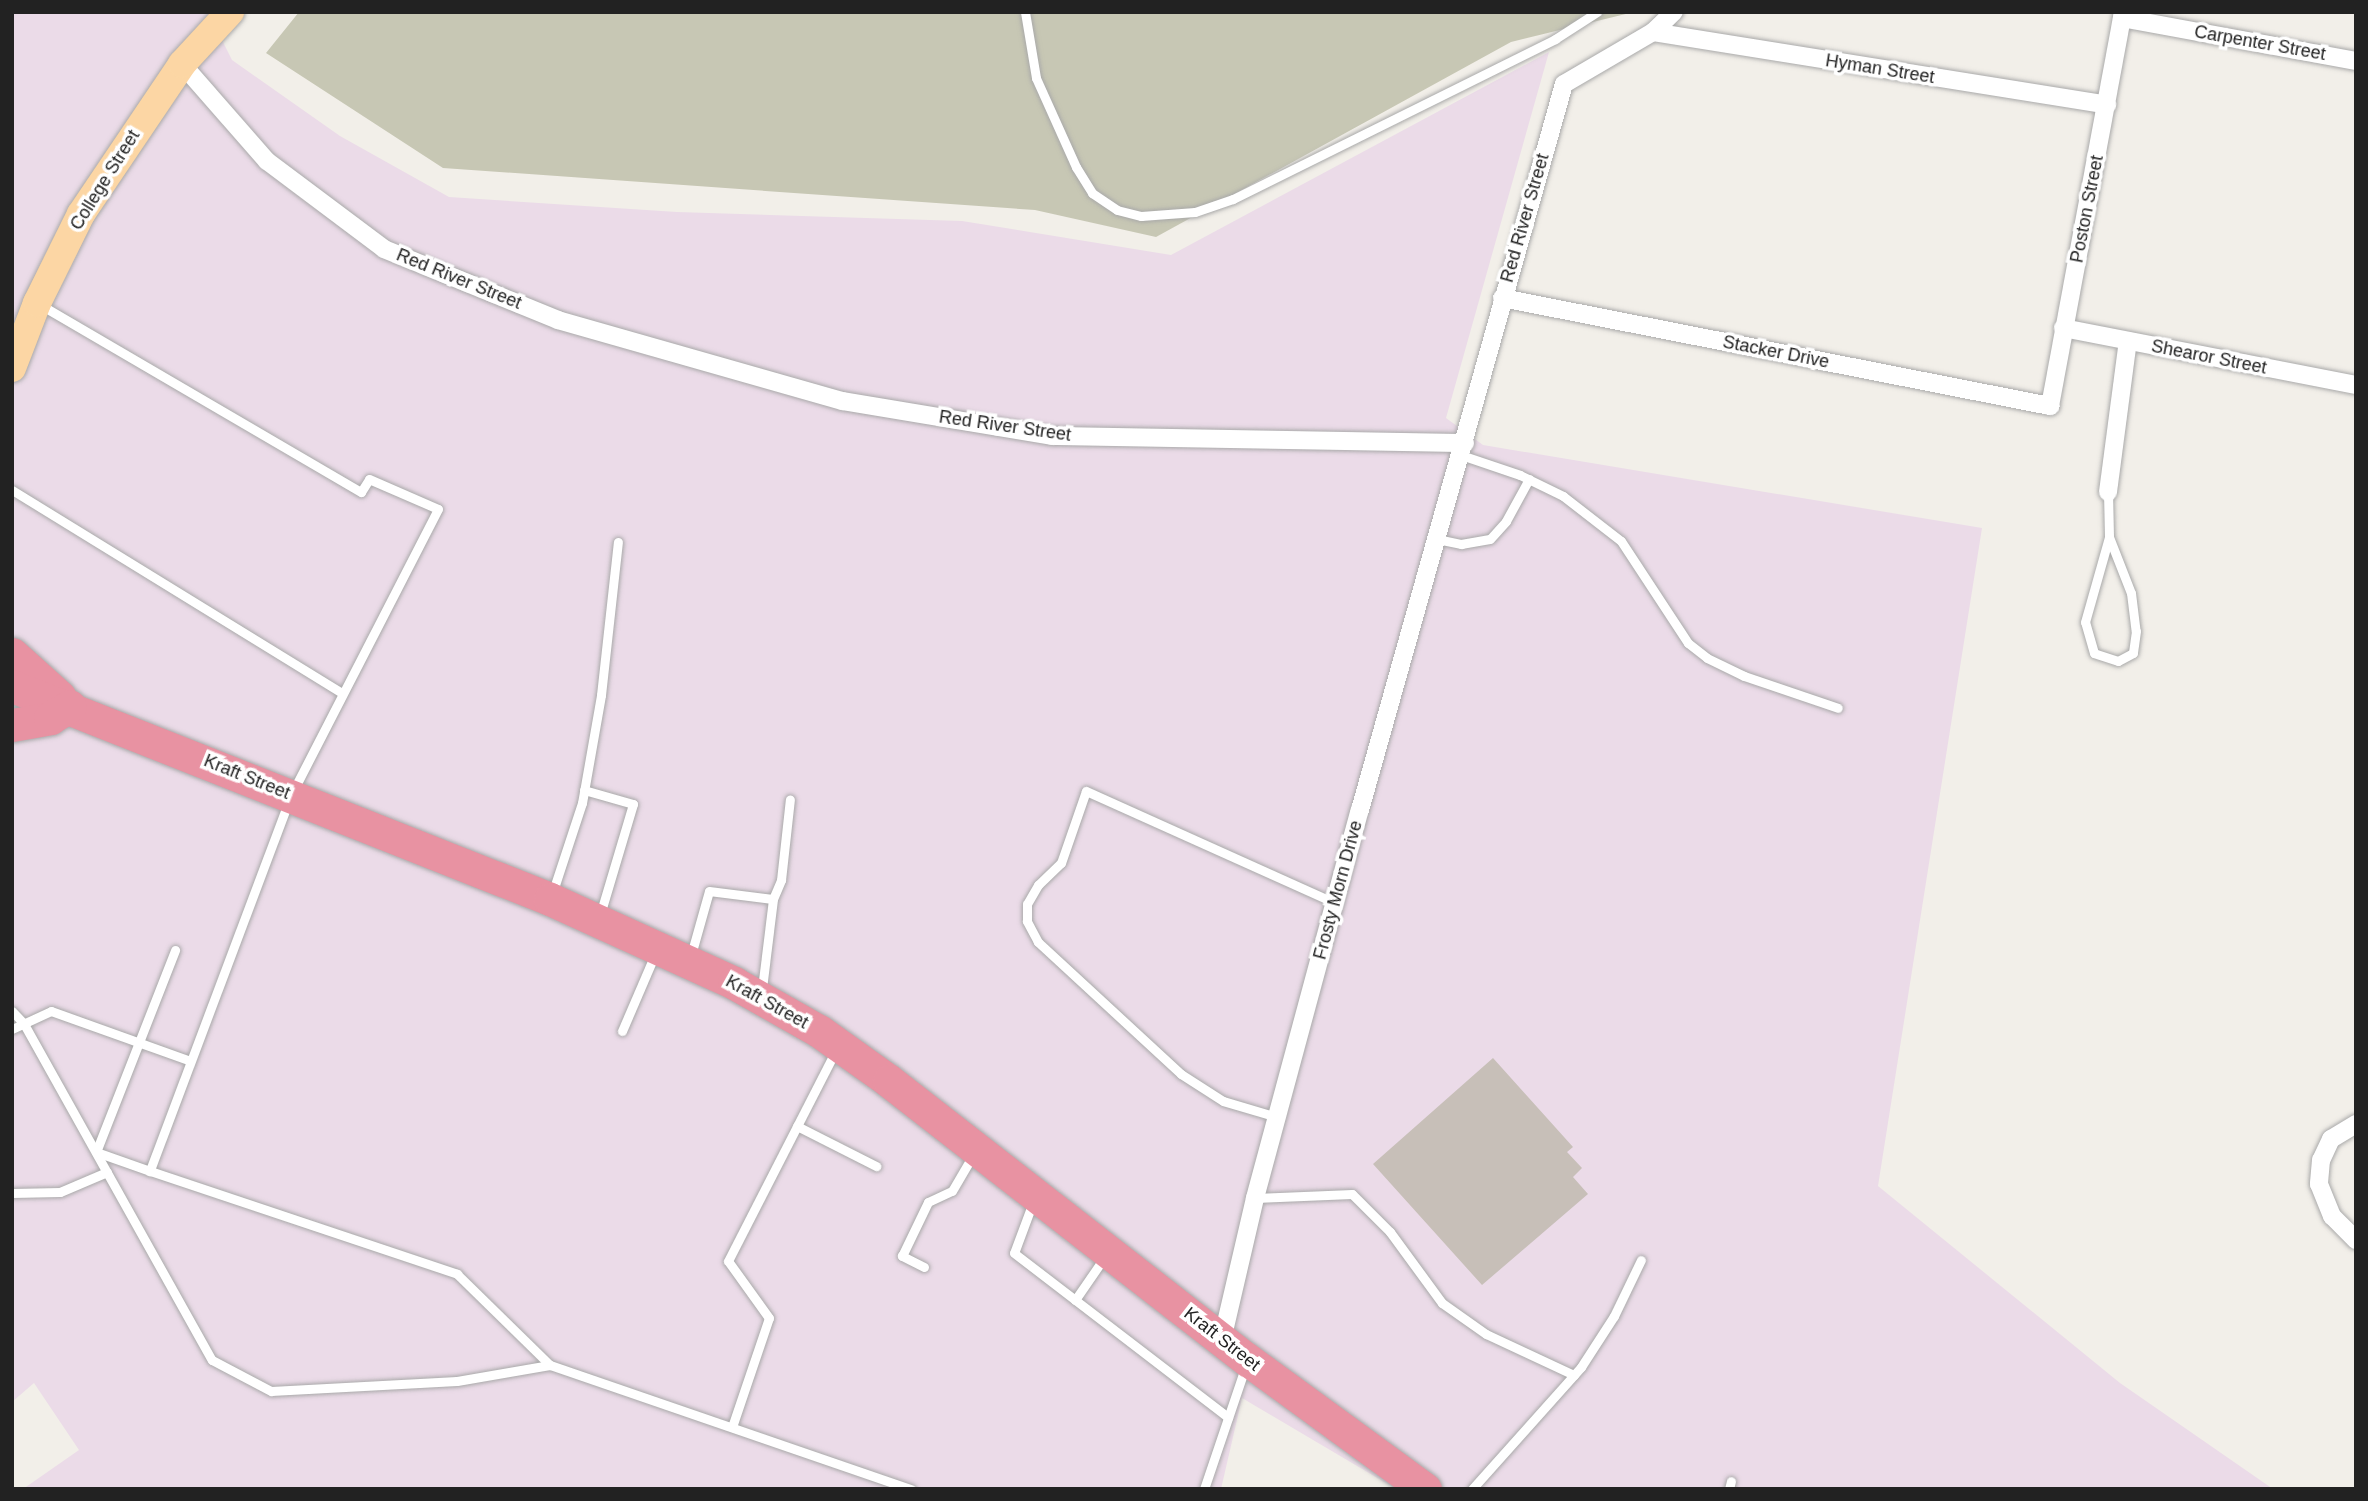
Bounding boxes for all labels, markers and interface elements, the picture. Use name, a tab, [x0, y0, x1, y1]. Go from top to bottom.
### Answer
street label: Carpenter Street	[2193, 21, 2327, 65]
street label: Hyman Street	[1824, 50, 1936, 88]
street label: College Street	[66, 126, 144, 234]
street label: Red River Street	[1496, 151, 1554, 285]
street label: Poston Street	[2066, 153, 2108, 265]
street label: Red River Street	[393, 244, 525, 314]
street label: Stacker Drive	[1721, 331, 1831, 373]
street label: Shearor Street	[2149, 335, 2269, 379]
street label: Red River Street	[938, 406, 1072, 446]
street label: Kraft Street	[201, 750, 293, 804]
street label: Frosty Morn Drive	[1309, 818, 1367, 962]
street label: Kraft Street	[722, 970, 812, 1034]
street label: Kraft Street	[1179, 1302, 1265, 1376]

